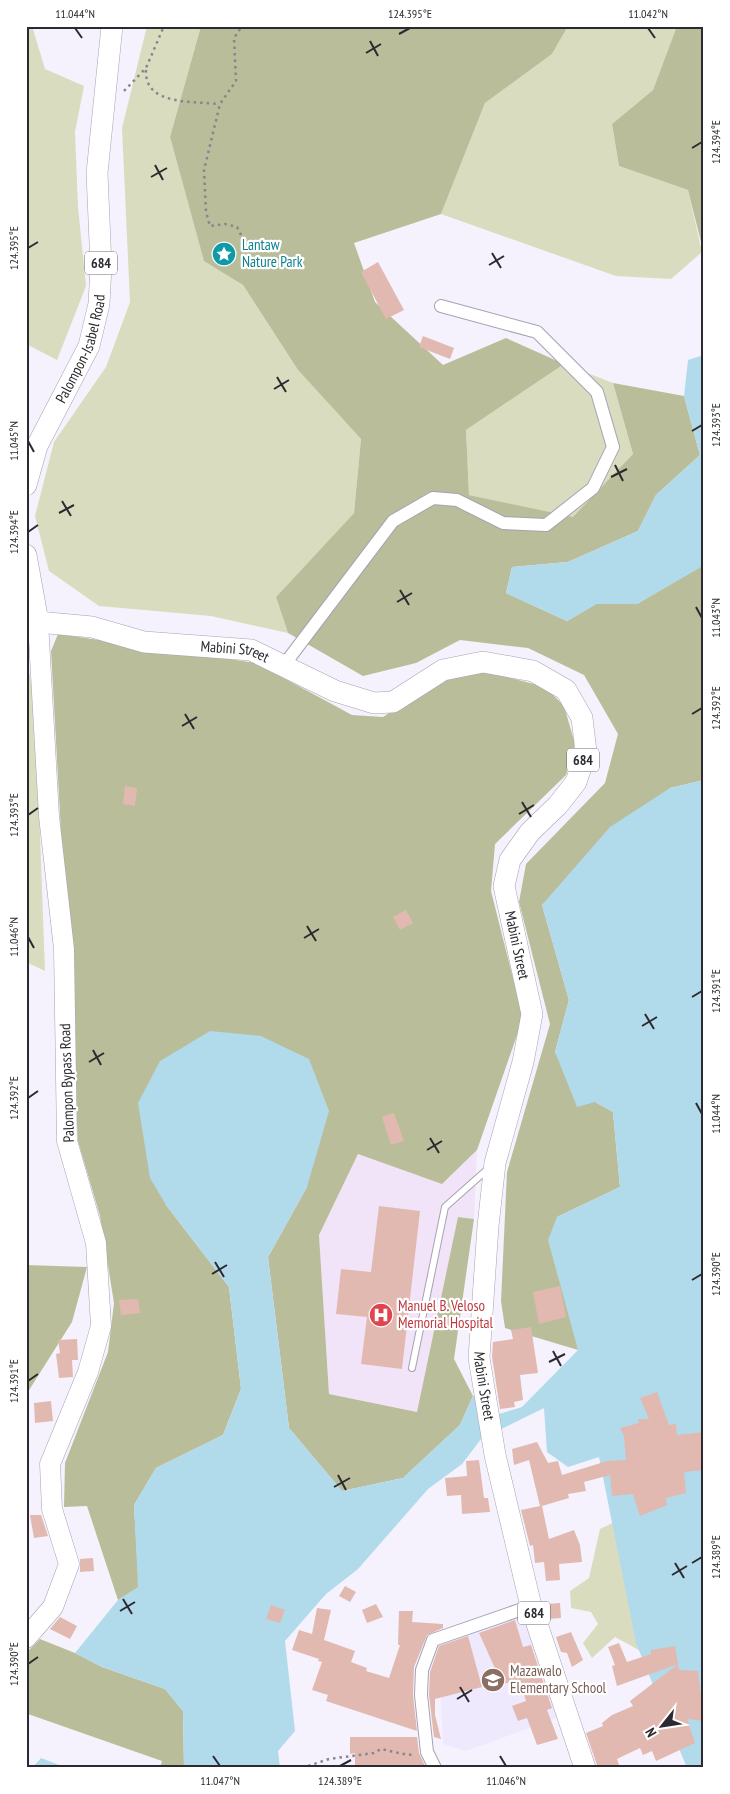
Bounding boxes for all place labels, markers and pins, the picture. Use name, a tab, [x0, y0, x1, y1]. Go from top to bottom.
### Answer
place label: Lantaw Nature Park	[242, 235, 303, 271]
place icon: Lantaw Nature Park	[211, 241, 237, 267]
place label: Manuel B. Veloso Memorial Hospital	[398, 1296, 494, 1332]
hospital icon: Manuel B. Veloso Memorial Hospital	[368, 1302, 394, 1328]
place label: Mazawalo Elementary School	[510, 1661, 607, 1697]
school or university icon: Mazawalo Elementary School	[480, 1667, 506, 1693]

